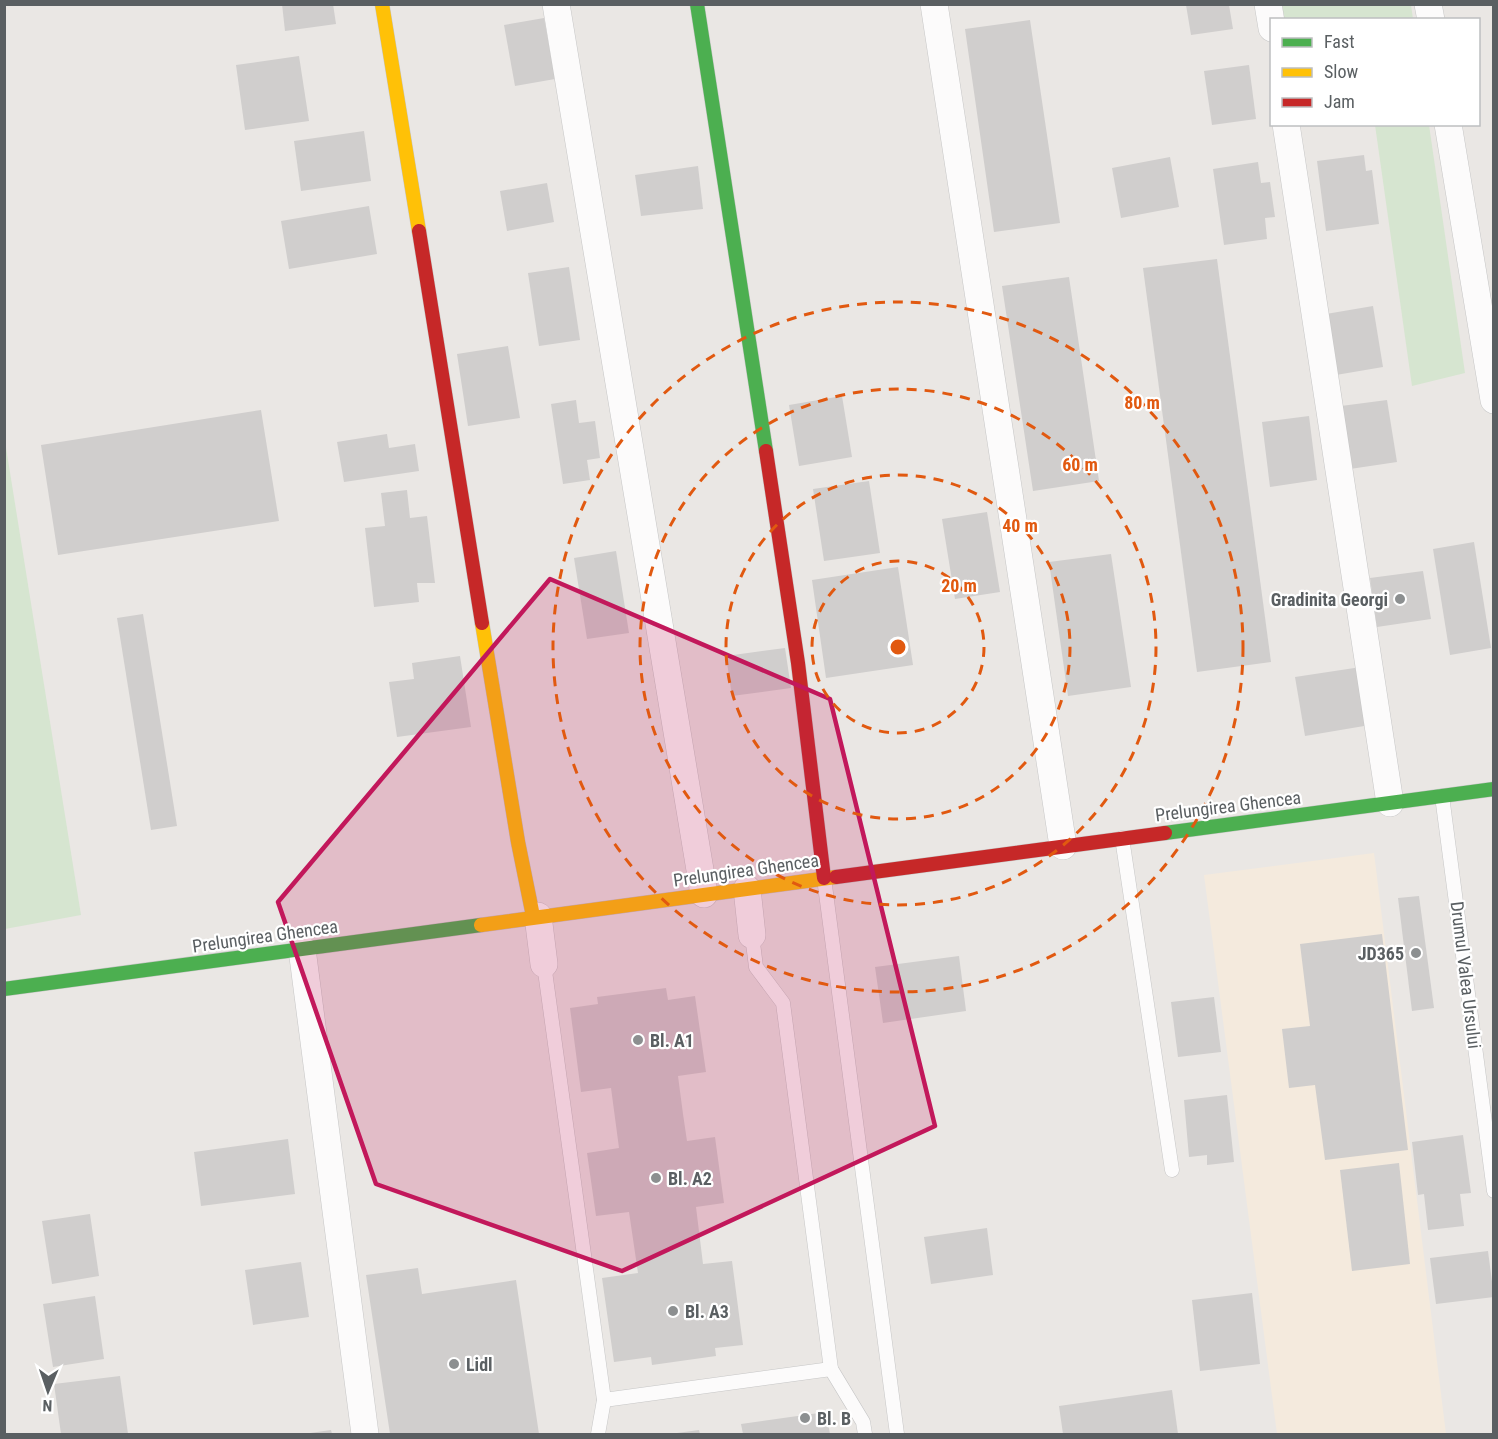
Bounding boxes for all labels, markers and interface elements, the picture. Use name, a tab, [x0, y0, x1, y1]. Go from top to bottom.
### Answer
legend	[1270, 18, 1480, 126]
text: Fast	[1324, 31, 1355, 52]
text: Slow	[1324, 61, 1359, 82]
text: Jam	[1324, 91, 1355, 112]
text: 80 m	[1124, 392, 1160, 413]
text: 60 m	[1062, 454, 1098, 475]
text: 40 m	[1002, 515, 1038, 536]
text: 20 m	[941, 575, 977, 596]
place label: Gradinita Georgi	[1271, 589, 1388, 610]
marker: Gradinita Georgi	[1393, 592, 1407, 606]
centre of rings	[888, 637, 908, 657]
street label: Prelungirea Ghencea	[1154, 787, 1302, 825]
street label: Prelungirea Ghencea	[672, 849, 820, 891]
street label: Drumul Valea Ursului	[1447, 900, 1485, 1050]
street label: Prelungirea Ghencea	[191, 915, 339, 957]
place label: JD365	[1358, 943, 1404, 964]
marker: JD365	[1409, 946, 1423, 960]
place label: Bl. A1	[650, 1030, 694, 1051]
marker: Bl. A1	[631, 1033, 645, 1047]
place label: Bl. A2	[668, 1168, 712, 1189]
marker: Bl. A2	[649, 1171, 663, 1185]
place label: Bl. A3	[685, 1301, 729, 1322]
marker: Bl. A3	[666, 1304, 680, 1318]
place label: Lidl	[466, 1354, 493, 1375]
marker: Lidl	[447, 1357, 461, 1371]
north arrow	[18, 1361, 78, 1421]
text: N	[42, 1396, 53, 1415]
place label: Bl. B	[817, 1408, 851, 1429]
marker: Bl. B	[798, 1411, 812, 1425]

